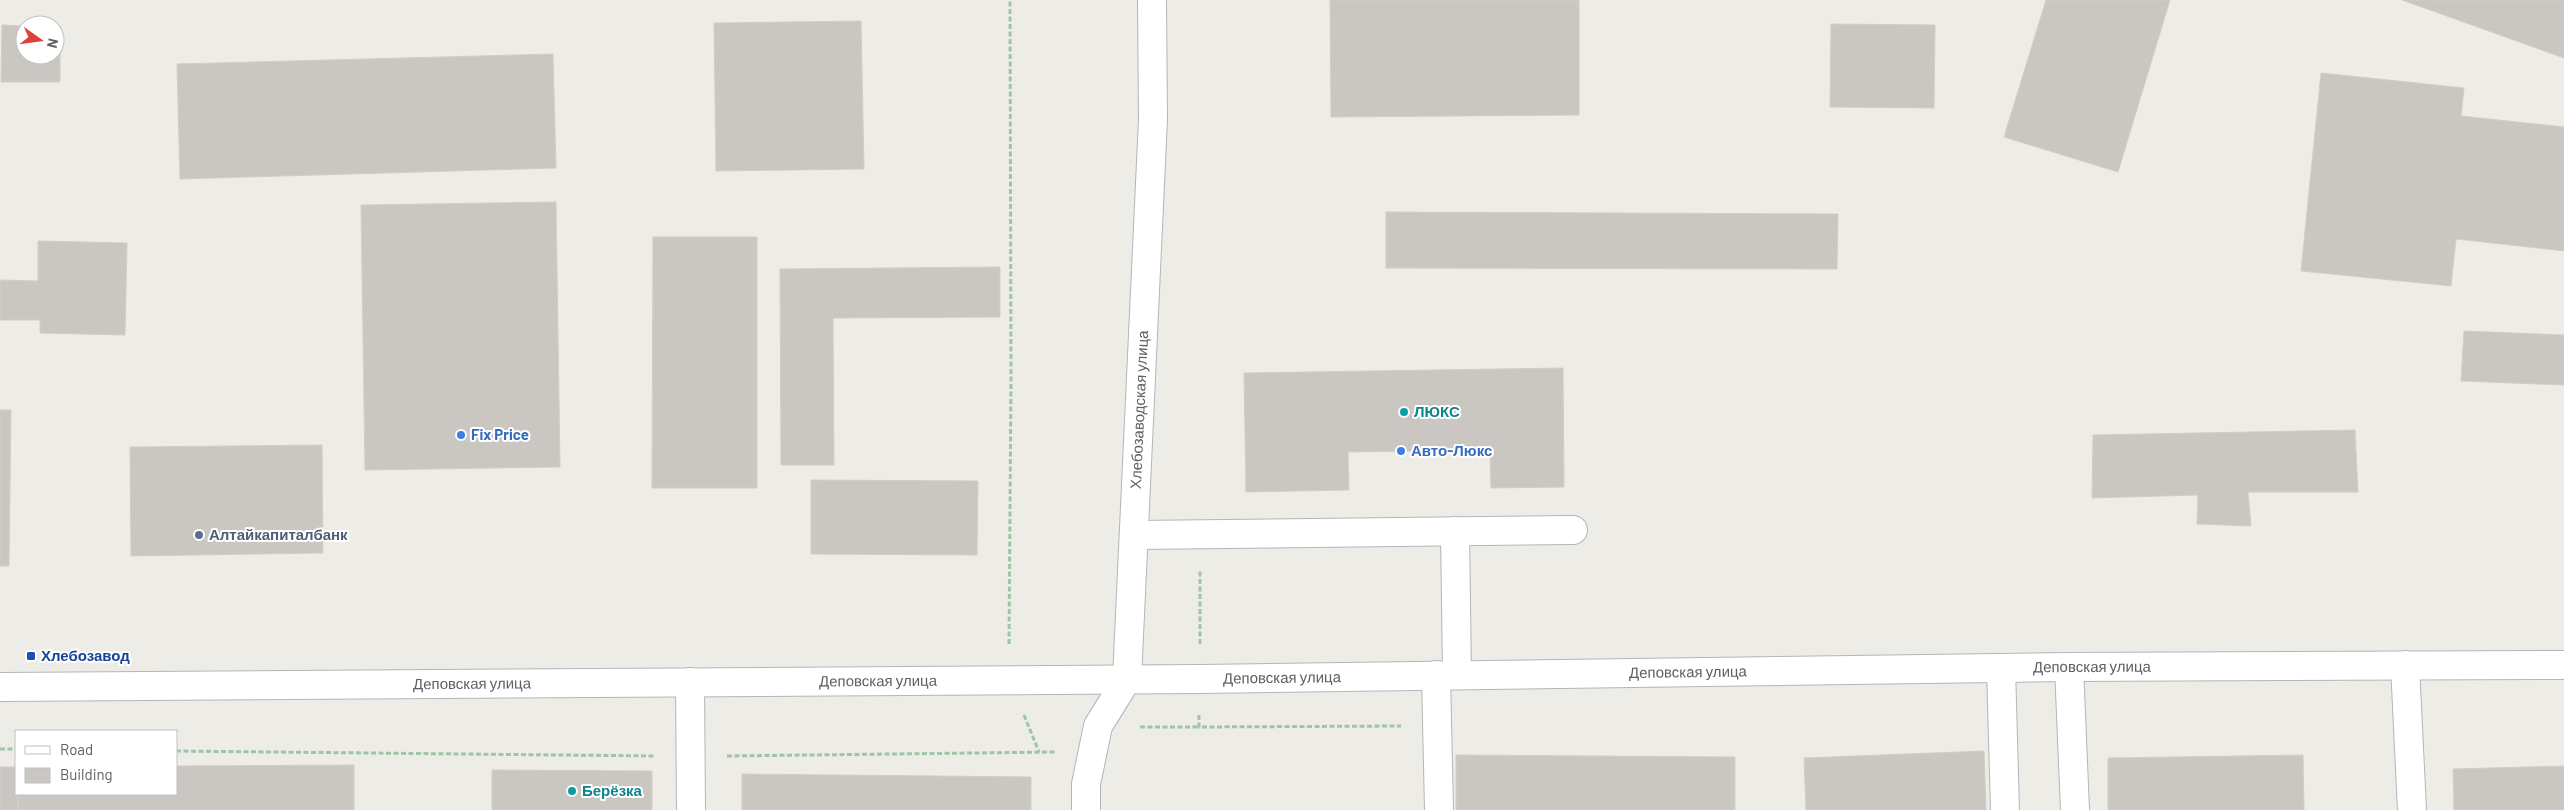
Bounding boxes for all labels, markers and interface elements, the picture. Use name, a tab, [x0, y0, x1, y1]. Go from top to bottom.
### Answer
north arrow	[15, 15, 65, 65]
text: N	[44, 37, 62, 50]
street label: Хлебозаводская улица	[1126, 329, 1151, 489]
place label: ЛЮКС	[1414, 402, 1460, 420]
marker: ЛЮКС	[1398, 406, 1410, 418]
place label: Fix Price	[471, 425, 529, 443]
marker: Fix Price	[455, 429, 467, 441]
place label: Авто-Люкс	[1411, 441, 1492, 459]
marker: Авто-Люкс	[1395, 445, 1407, 457]
place label: Алтайкапиталбанк	[209, 525, 348, 543]
marker: Алтайкапиталбанк	[193, 529, 205, 541]
place label: Хлебозавод	[41, 646, 130, 664]
marker: Хлебозавод	[25, 650, 37, 662]
street label: Деповская улица	[2033, 657, 2152, 675]
street label: Деповская улица	[1629, 661, 1748, 681]
street label: Деповская улица	[1223, 667, 1342, 687]
street label: Деповская улица	[819, 671, 938, 690]
street label: Деповская улица	[413, 673, 532, 692]
legend	[15, 730, 178, 795]
text: Road	[60, 740, 93, 758]
text: Building	[60, 765, 113, 783]
place label: Берёзка	[582, 781, 643, 799]
marker: Берёзка	[566, 785, 578, 797]

